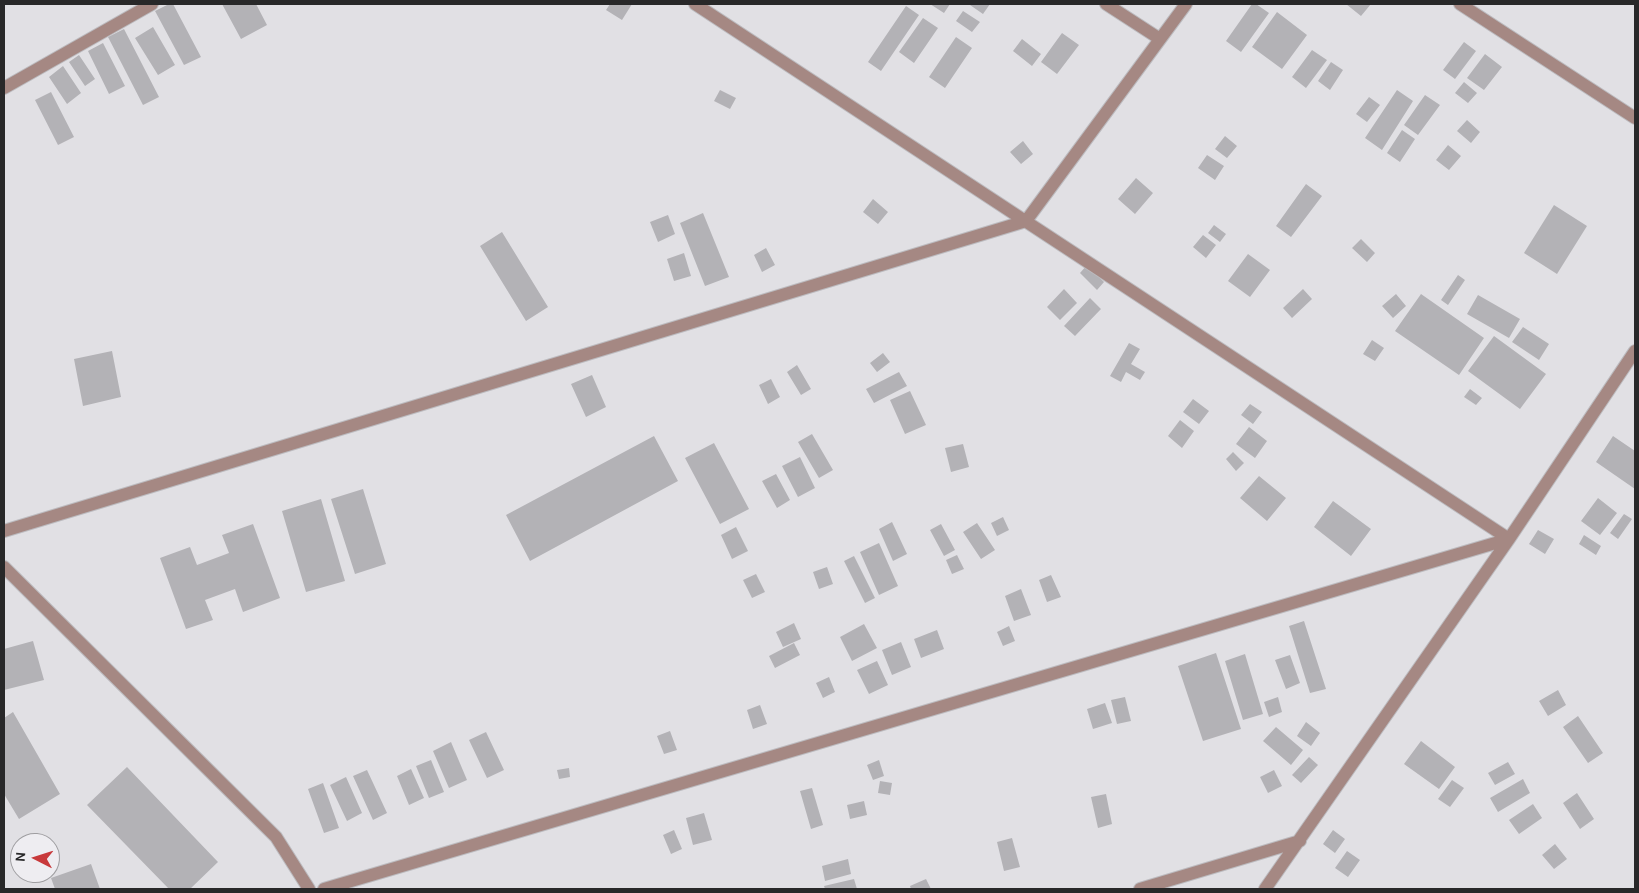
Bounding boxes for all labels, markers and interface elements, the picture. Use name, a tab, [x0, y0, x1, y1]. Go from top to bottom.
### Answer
north arrow	[10, 833, 60, 883]
text: N	[12, 851, 29, 862]

